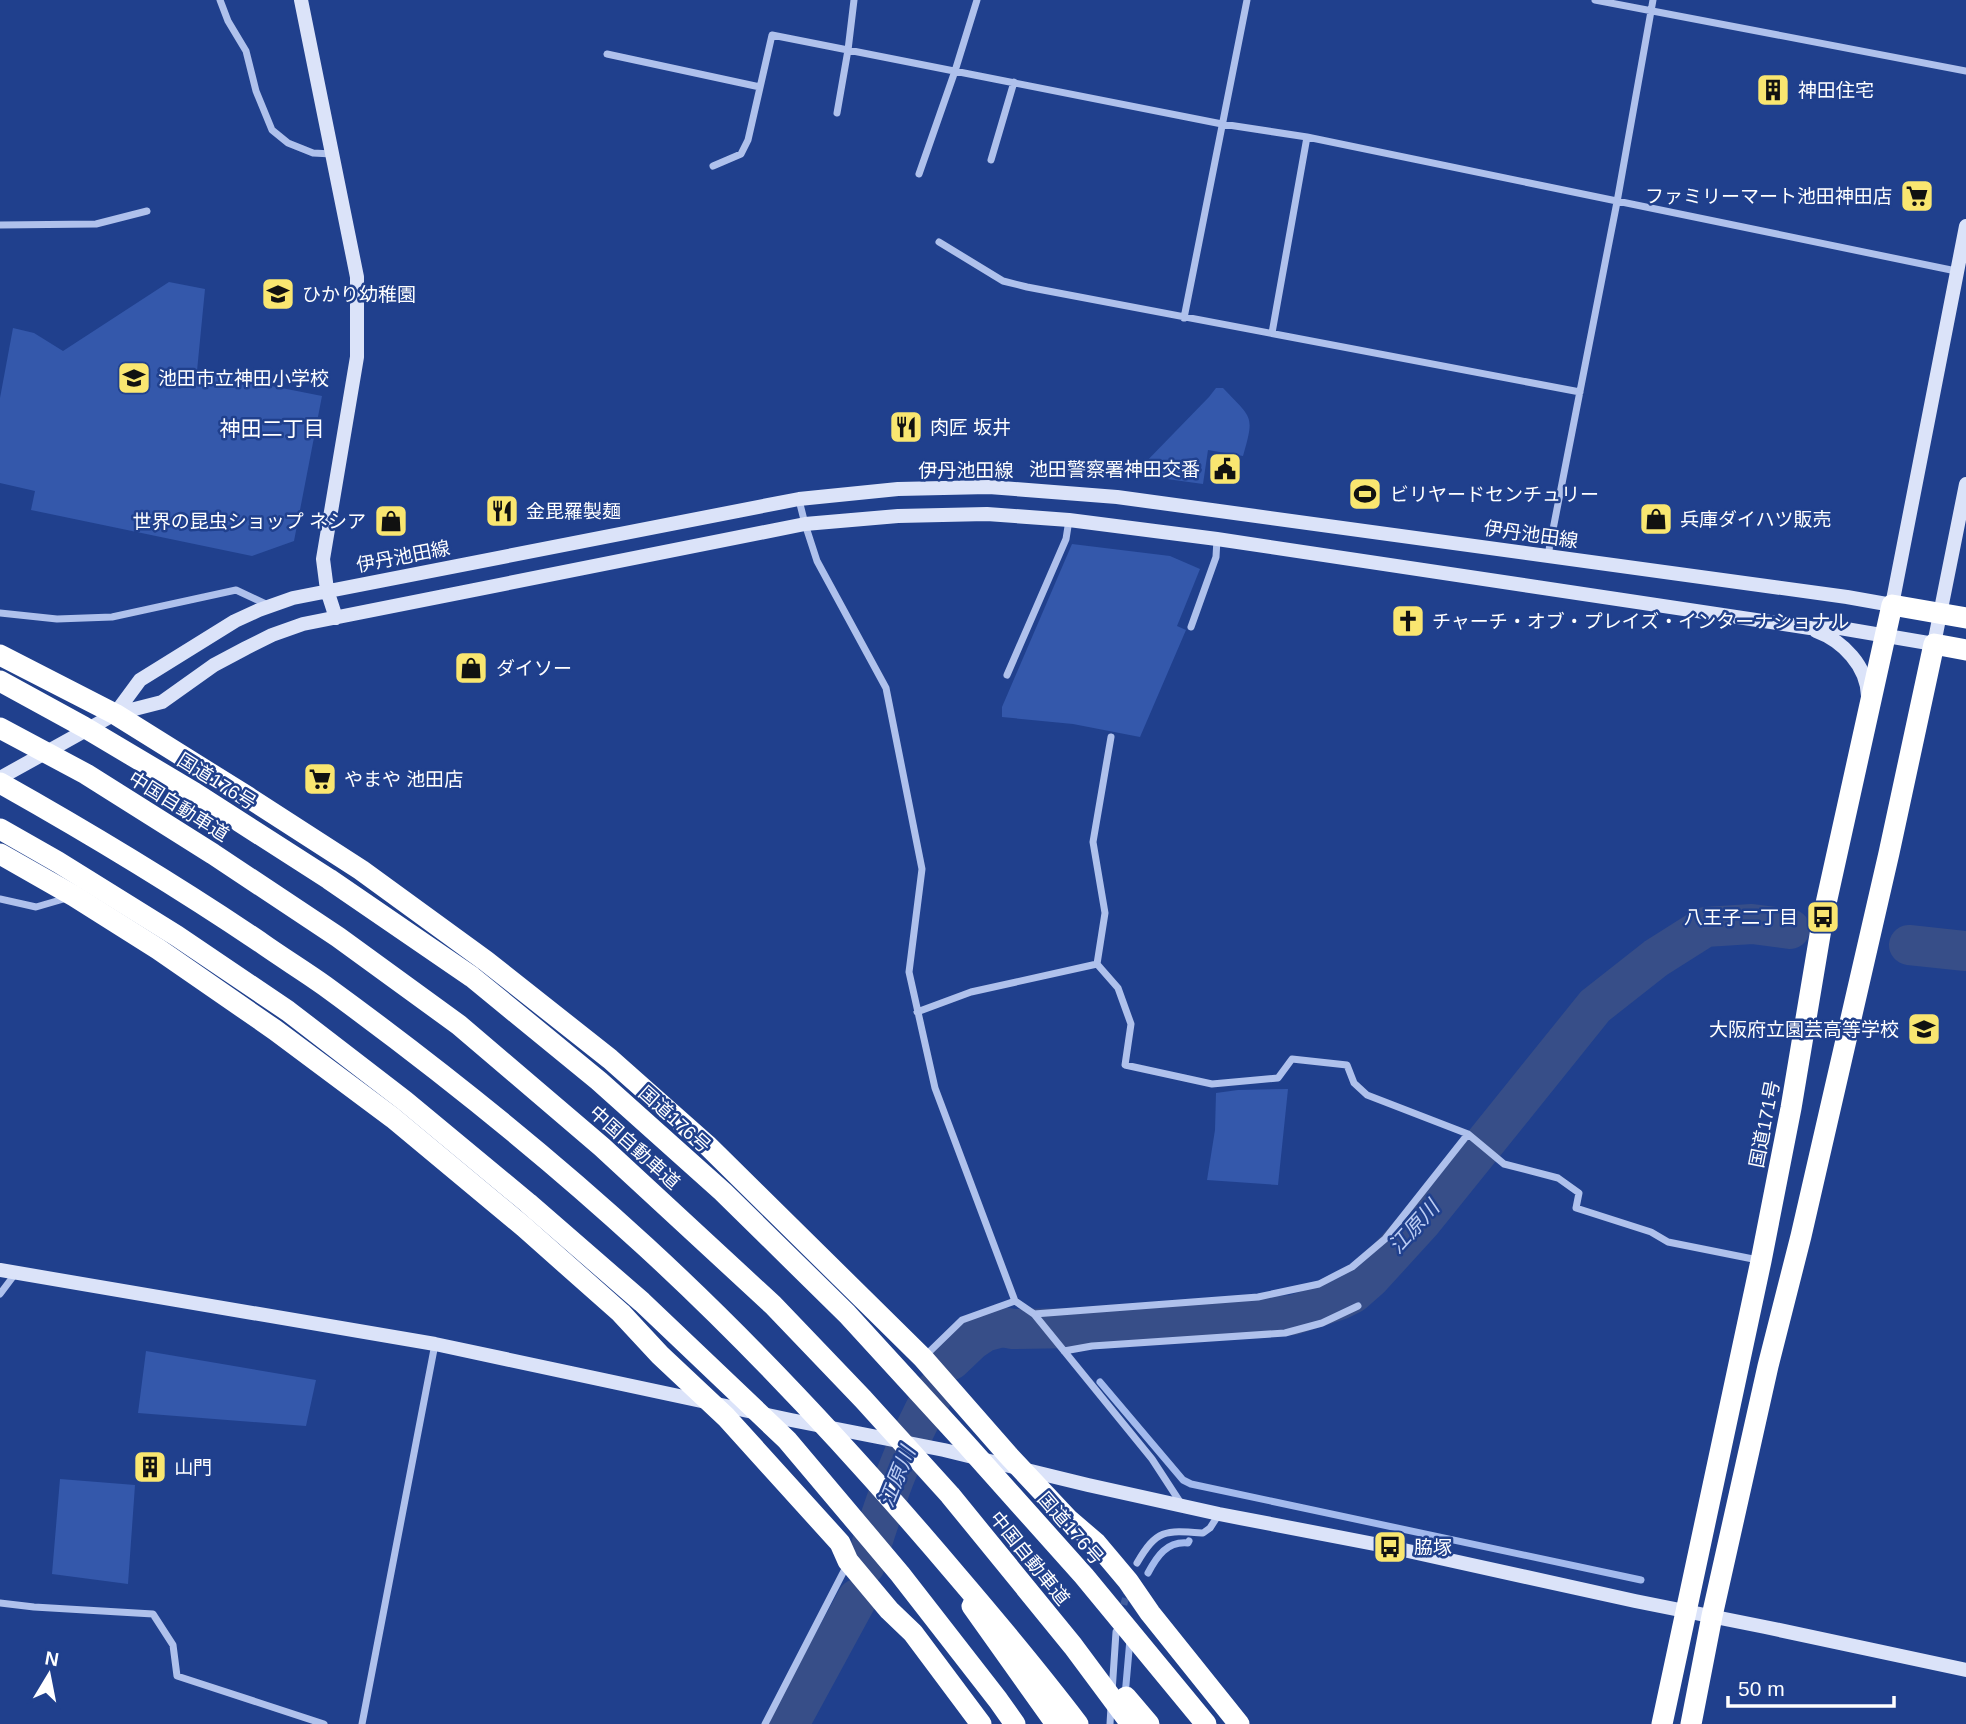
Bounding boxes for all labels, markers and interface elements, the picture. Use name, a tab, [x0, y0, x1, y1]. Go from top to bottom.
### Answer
building icon: 神田住宅	[1754, 71, 1792, 109]
place label: 神田住宅	[1798, 80, 1874, 101]
supermarket icon: ファミリーマート池田神田店	[1898, 177, 1936, 215]
place label: ファミリーマート池田神田店	[1645, 186, 1892, 207]
school or university icon: ひかり幼稚園	[259, 275, 297, 313]
place label: ひかり幼稚園	[302, 284, 416, 305]
school or university icon: 池田市立神田小学校	[115, 359, 153, 397]
place label: 池田市立神田小学校	[158, 368, 329, 389]
restaurant icon: 肉匠 坂井	[887, 408, 925, 446]
district label: 神田二丁目	[220, 417, 325, 440]
place label: 肉匠 坂井	[930, 417, 1011, 438]
public building icon: 池田警察署神田交番	[1206, 450, 1244, 488]
place label: 池田警察署神田交番	[1029, 459, 1200, 480]
street label: 伊丹池田線	[918, 460, 1014, 481]
sports icon: ビリヤードセンチュリー	[1346, 475, 1384, 513]
place label: ビリヤードセンチュリー	[1390, 484, 1599, 505]
restaurant icon: 金毘羅製麺	[483, 492, 521, 530]
shop icon: 兵庫ダイハツ販売	[1637, 500, 1675, 538]
place label: 金毘羅製麺	[526, 501, 621, 522]
shop icon: 世界の昆虫ショップ ネシア	[372, 502, 410, 540]
place label: 兵庫ダイハツ販売	[1680, 509, 1832, 530]
place label: 世界の昆虫ショップ ネシア	[133, 511, 366, 532]
street label: 伊丹池田線	[1482, 517, 1579, 552]
street label: 伊丹池田線	[354, 537, 452, 576]
church icon: チャーチ・オブ・プレイズ・インターナショナル	[1389, 602, 1427, 640]
place label: チャーチ・オブ・プレイズ・インターナショナル	[1432, 611, 1849, 632]
shop icon: ダイソー	[452, 649, 490, 687]
place label: ダイソー	[496, 658, 572, 679]
street label: 国道176号	[174, 749, 260, 814]
supermarket icon: やまや 池田店	[301, 760, 339, 798]
street label: 中国自動車道	[125, 767, 233, 846]
place label: やまや 池田店	[344, 769, 463, 790]
bus stop icon: 八王子二丁目	[1804, 898, 1842, 936]
place label: 八王子二丁目	[1684, 907, 1798, 928]
school or university icon: 大阪府立園芸高等学校	[1905, 1010, 1943, 1048]
place label: 大阪府立園芸高等学校	[1709, 1019, 1899, 1040]
street label: 国道171号	[1746, 1079, 1783, 1170]
street label: 国道176号	[635, 1082, 715, 1157]
street label: 中国自動車道	[585, 1101, 684, 1193]
water label: 江原川	[1384, 1194, 1445, 1258]
water label: 江原川	[874, 1441, 920, 1510]
building icon: 山門	[131, 1448, 169, 1486]
place label: 山門	[174, 1457, 212, 1478]
street label: 国道176号	[1034, 1488, 1108, 1569]
street label: 中国自動車道	[986, 1507, 1074, 1609]
bus stop icon: 脇塚	[1371, 1528, 1409, 1566]
place label: 脇塚	[1414, 1537, 1452, 1558]
north arrow	[14, 1640, 84, 1710]
text: N	[43, 1647, 60, 1670]
scale bar	[1728, 1664, 1894, 1708]
text: 50 m	[1738, 1677, 1785, 1700]

